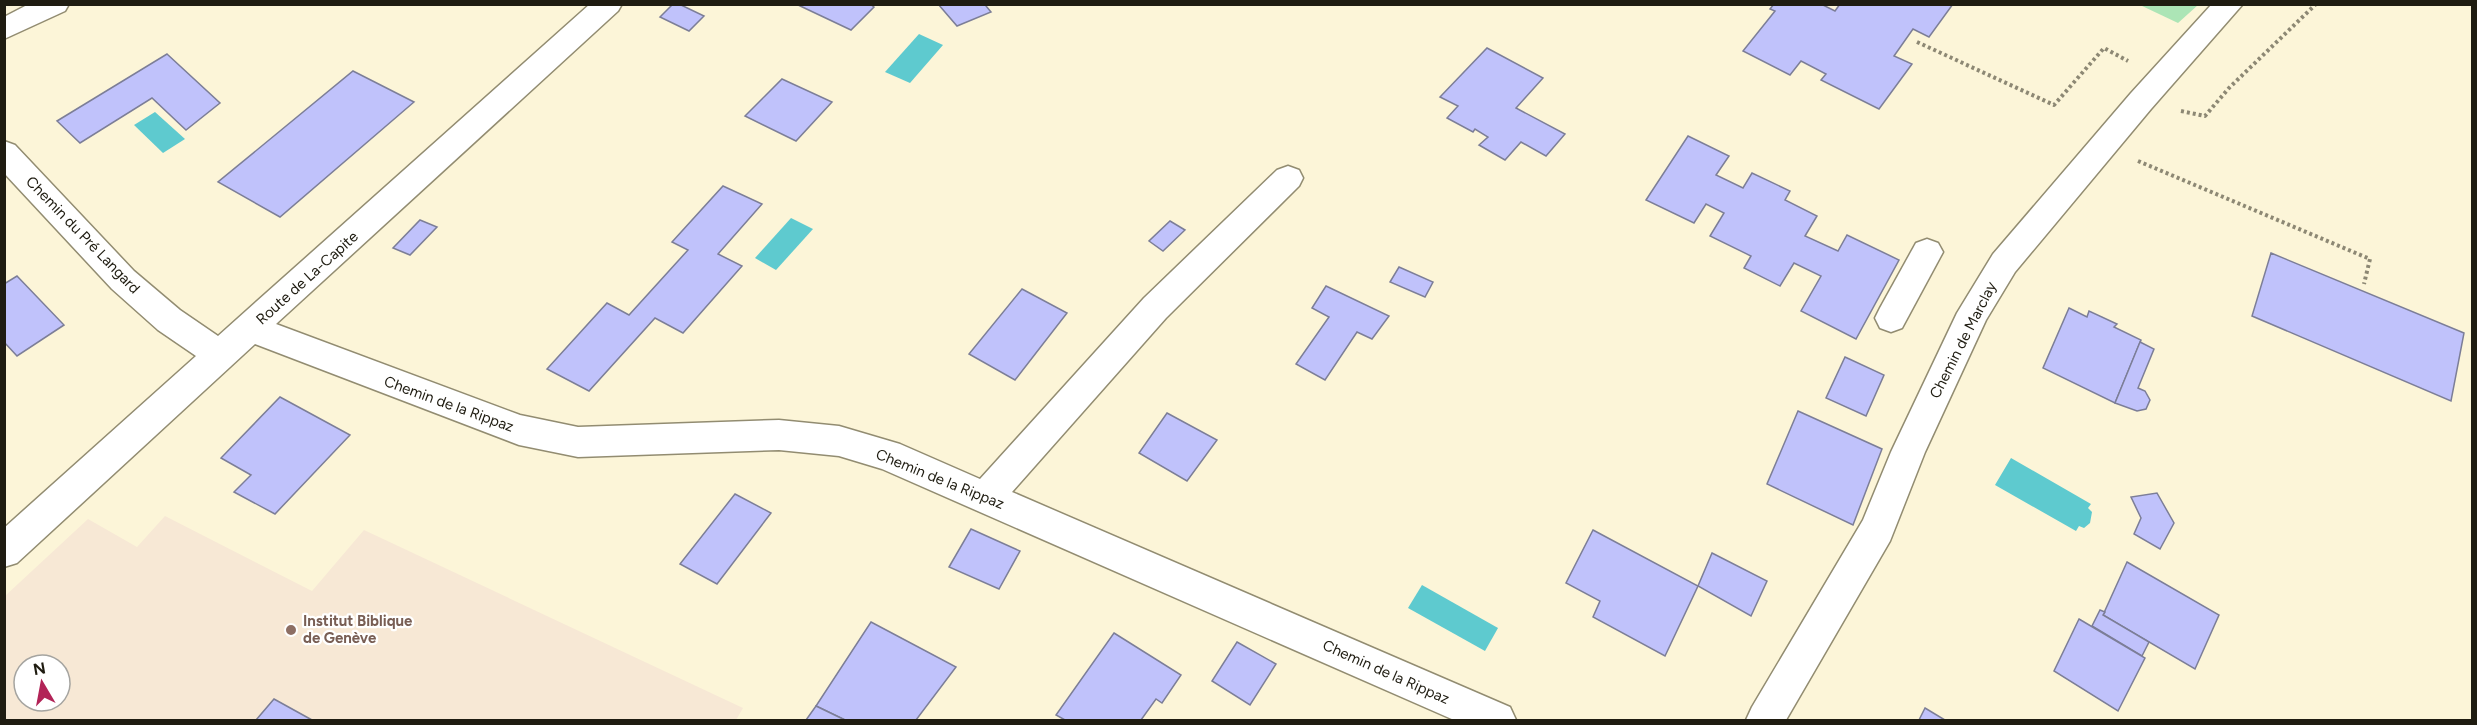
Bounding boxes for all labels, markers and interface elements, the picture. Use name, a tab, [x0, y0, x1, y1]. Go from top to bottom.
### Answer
street label: Chemin du Pré Langard	[22, 173, 144, 297]
street label: Route de La-Capite	[252, 227, 362, 329]
street label: Chemin de Marclay	[1926, 279, 2000, 401]
street label: Chemin de la Rippaz	[382, 372, 516, 436]
street label: Chemin de la Rippaz	[873, 445, 1007, 513]
place label: Institut Biblique de Genève	[303, 612, 413, 647]
marker: Institut Biblique de Genève	[284, 623, 298, 637]
street label: Chemin de la Rippaz	[1320, 636, 1452, 708]
north arrow	[12, 653, 72, 713]
text: N	[32, 658, 47, 679]

